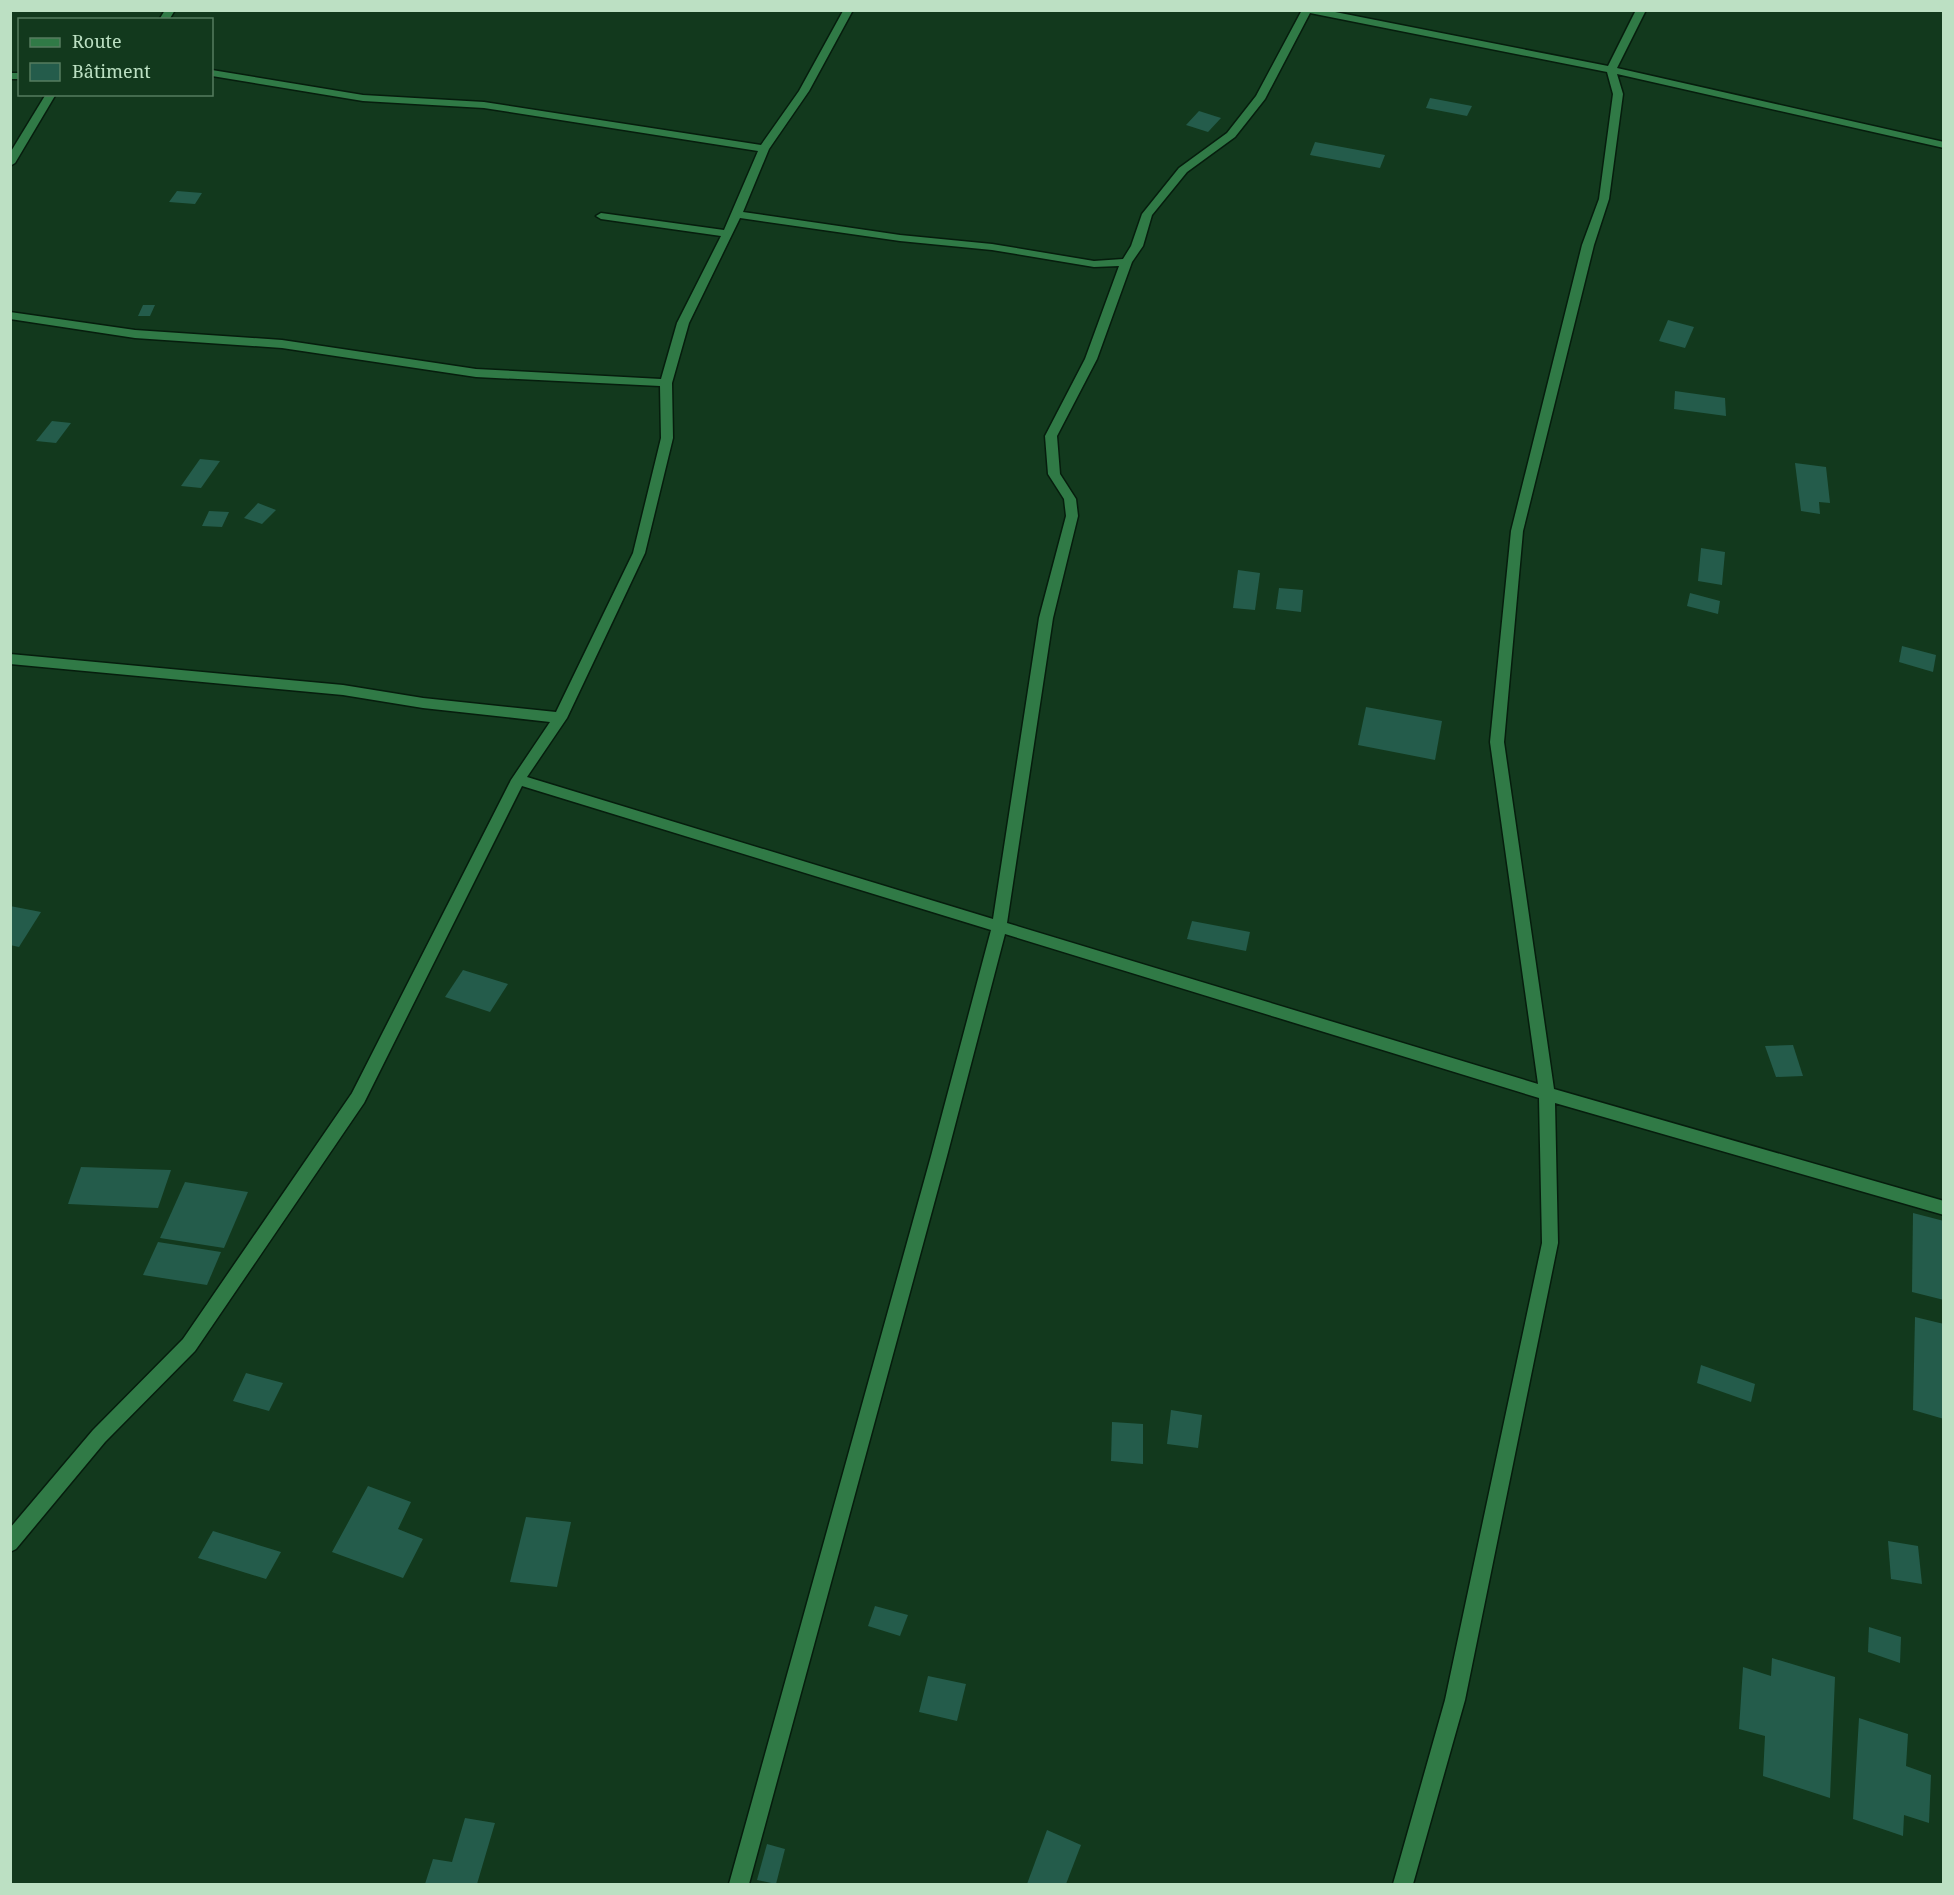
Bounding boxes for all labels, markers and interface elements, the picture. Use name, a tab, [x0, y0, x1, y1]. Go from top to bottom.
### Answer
legend	[18, 18, 213, 96]
text: Route	[72, 29, 122, 53]
text: Bâtiment	[72, 59, 151, 83]

